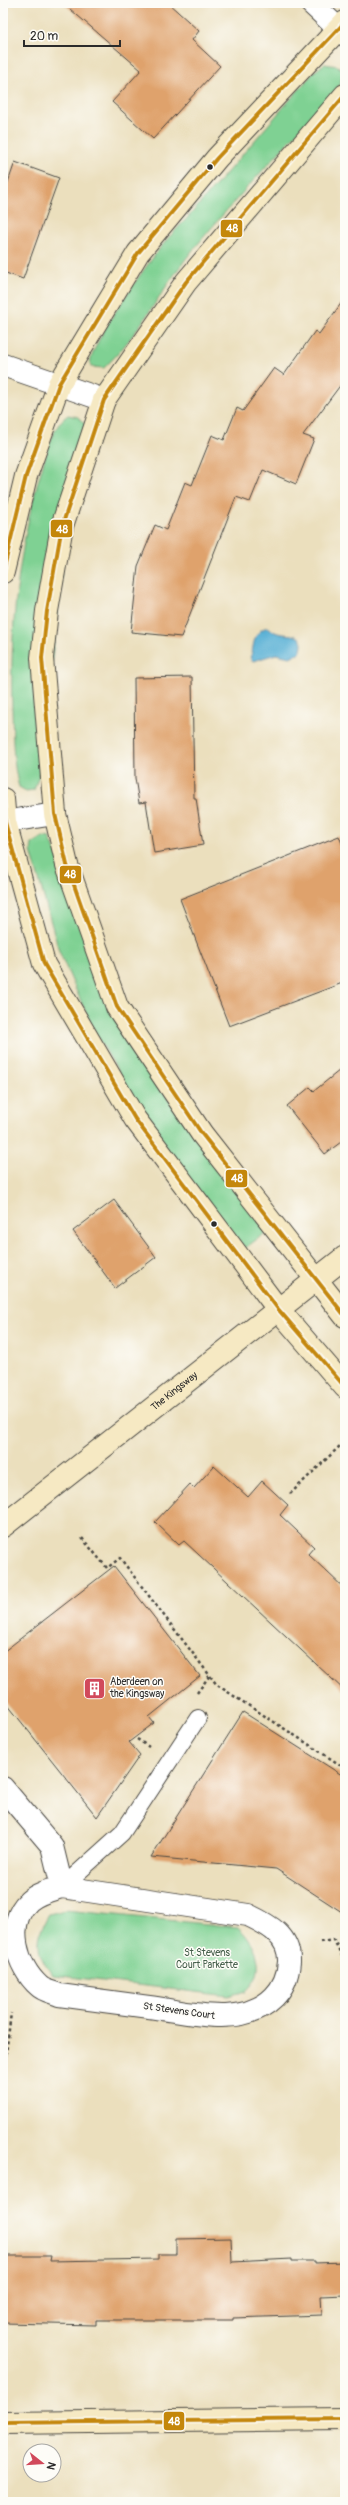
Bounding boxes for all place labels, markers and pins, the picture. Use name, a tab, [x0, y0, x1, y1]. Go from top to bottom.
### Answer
unlabelled marker	[205, 162, 215, 172]
unlabelled marker	[209, 1219, 219, 1229]
building icon: Aberdeen on the Kingsway	[81, 1675, 107, 1701]
place label: Aberdeen on the Kingsway	[109, 1676, 165, 1700]

